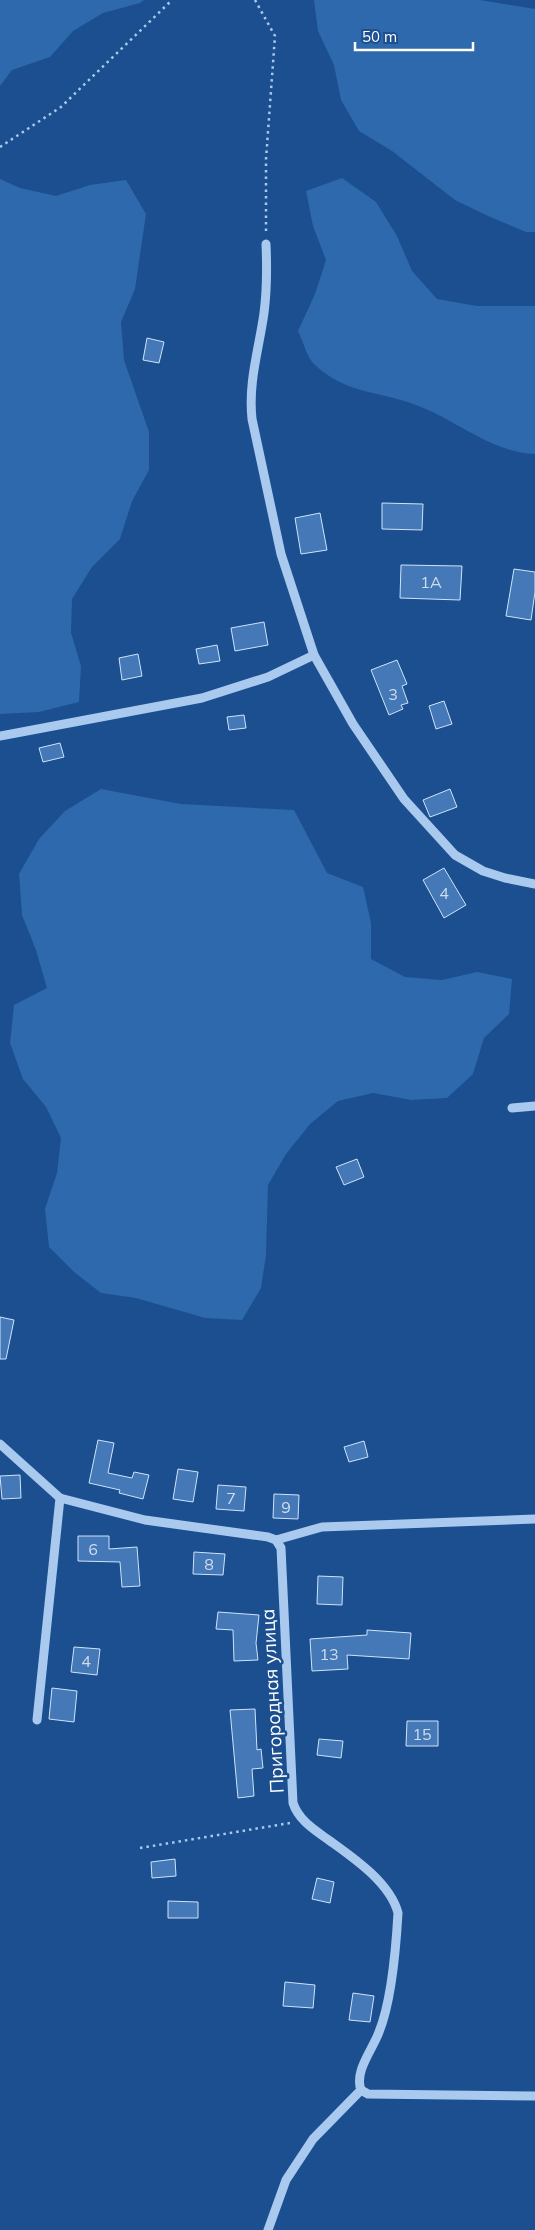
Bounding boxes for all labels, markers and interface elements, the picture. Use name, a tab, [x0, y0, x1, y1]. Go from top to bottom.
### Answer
scale bar	[355, 20, 472, 52]
text: 50 m	[362, 27, 397, 46]
house number: 1А	[420, 572, 442, 592]
house number: 3	[388, 684, 398, 704]
house number: 4	[439, 883, 449, 903]
house number: 7	[226, 1488, 236, 1508]
house number: 9	[281, 1497, 291, 1517]
house number: 6	[88, 1539, 98, 1559]
house number: 8	[204, 1554, 214, 1574]
street label: Пригородная улица	[255, 1608, 289, 1794]
house number: 13	[319, 1644, 339, 1664]
house number: 4	[81, 1651, 91, 1671]
house number: 15	[412, 1724, 432, 1744]

